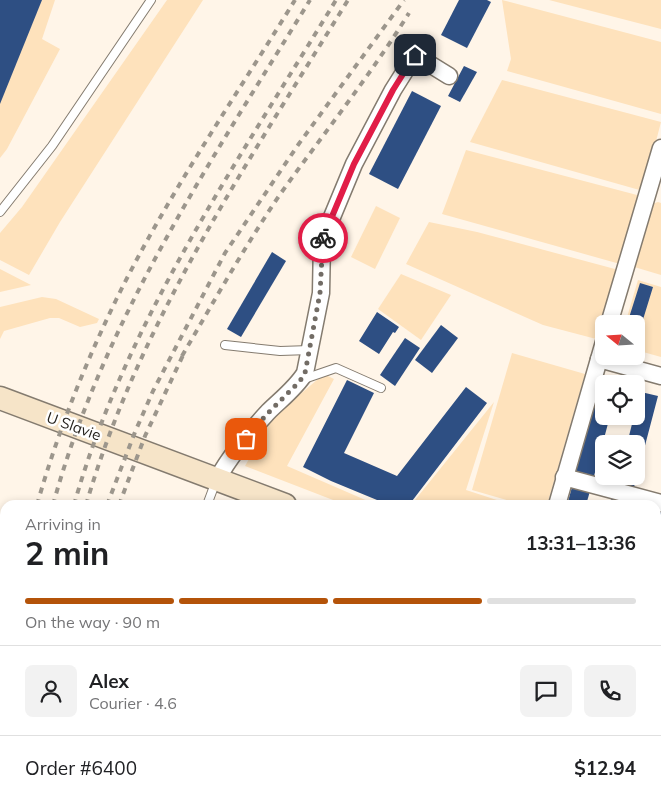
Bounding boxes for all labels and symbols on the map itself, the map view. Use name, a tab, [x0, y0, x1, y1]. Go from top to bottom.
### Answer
pin	[394, 34, 436, 76]
courier	[298, 213, 348, 263]
north arrow	[595, 315, 645, 365]
street label: U Slavie	[44, 407, 104, 445]
pin	[225, 418, 267, 460]

